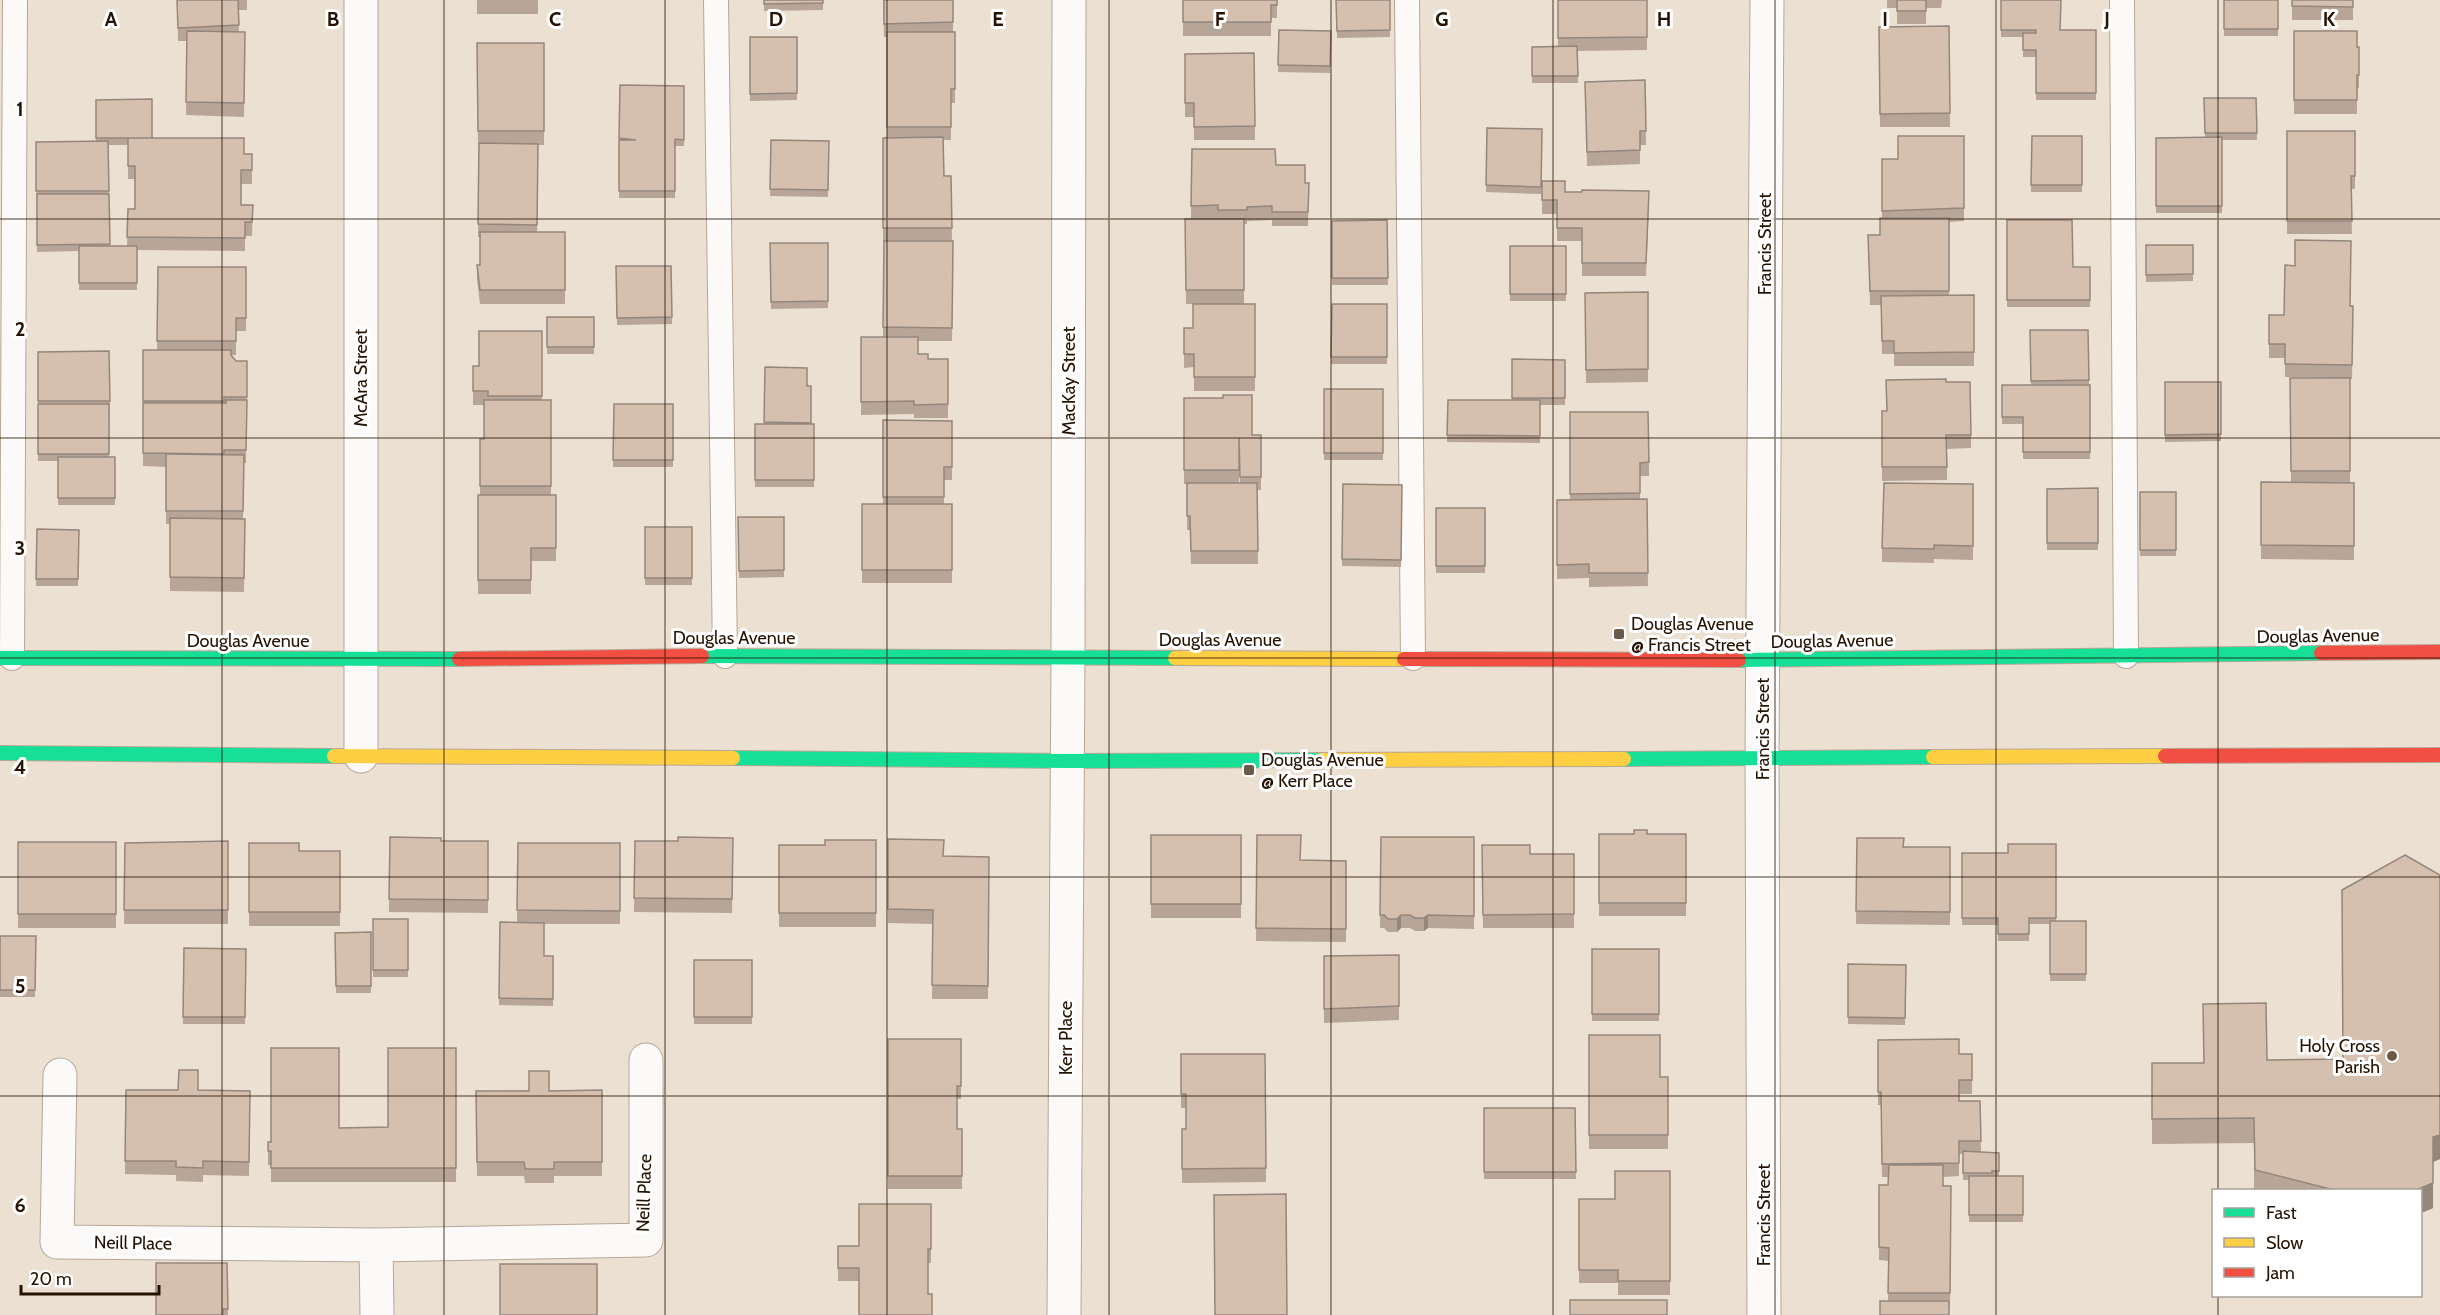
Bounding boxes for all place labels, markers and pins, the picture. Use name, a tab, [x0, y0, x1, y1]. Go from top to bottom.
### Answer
place label: Douglas Avenue @ Francis Street	[1631, 613, 1754, 656]
marker: Douglas Avenue @ Francis Street	[1612, 627, 1626, 641]
place label: Douglas Avenue @ Kerr Place	[1261, 749, 1384, 792]
marker: Douglas Avenue @ Kerr Place	[1242, 763, 1256, 777]
place label: Holy Cross Parish	[2299, 1035, 2380, 1078]
marker: Holy Cross Parish	[2385, 1049, 2399, 1063]

